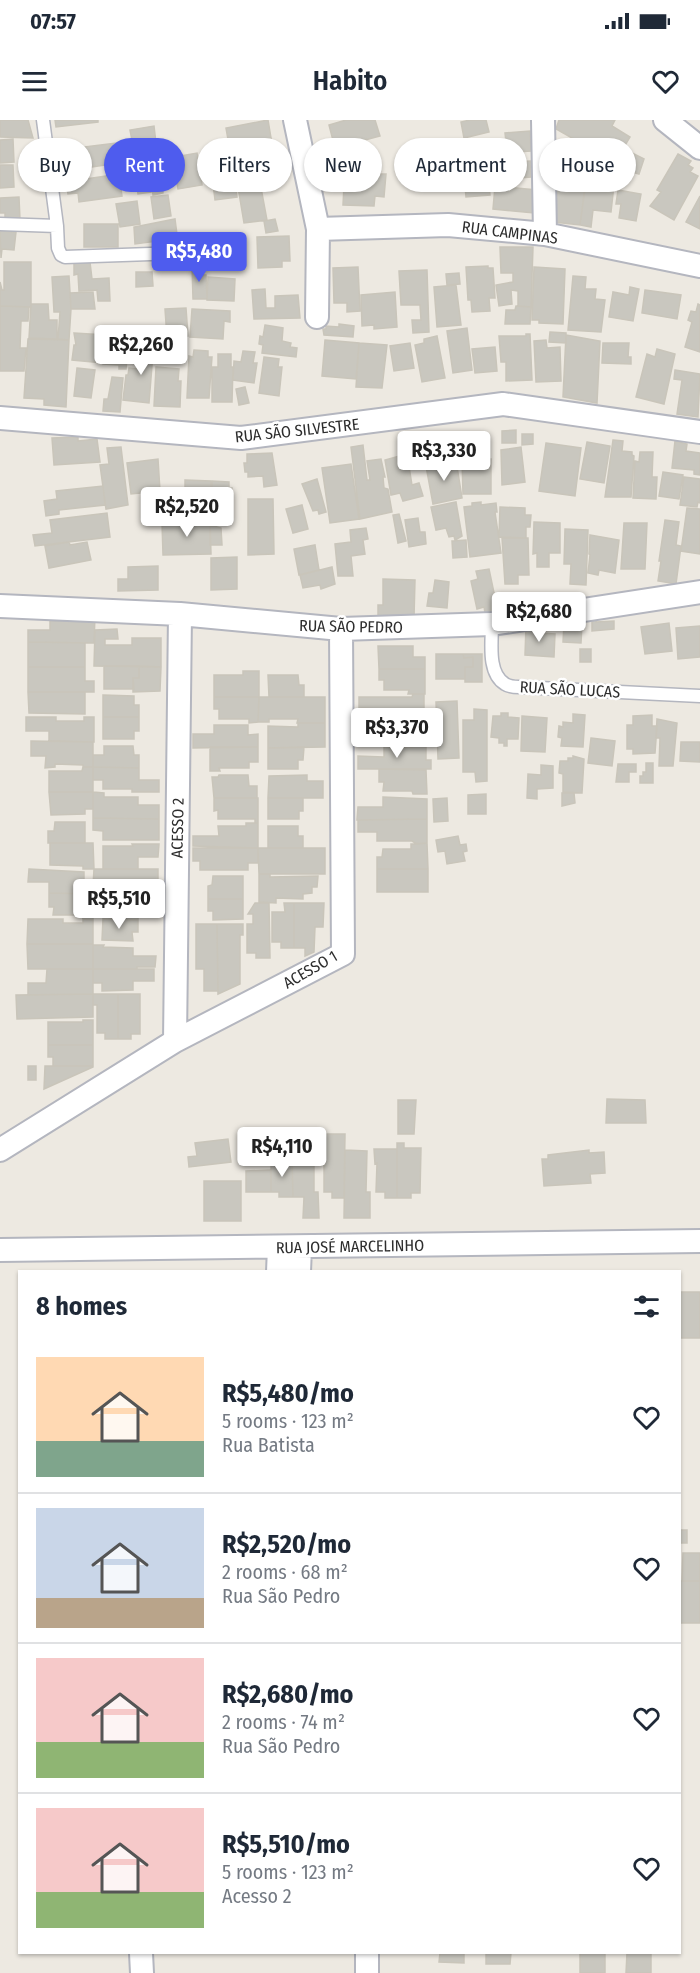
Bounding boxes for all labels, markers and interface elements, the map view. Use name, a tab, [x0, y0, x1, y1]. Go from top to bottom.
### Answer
text: 07:57	[30, 8, 76, 35]
icon: menu	[18, 65, 51, 98]
text: Habito	[313, 65, 387, 97]
icon: heart	[649, 65, 682, 98]
chip: Buy	[18, 138, 92, 192]
chip: Rent	[104, 138, 185, 192]
chip: Filters	[197, 138, 292, 192]
chip: New	[304, 138, 382, 192]
chip: Apartment	[394, 138, 527, 192]
chip: House	[539, 138, 636, 192]
street label: RUA CAMPINAS	[461, 217, 559, 248]
pin: R$5,480	[144, 232, 254, 283]
text: R$5,480	[166, 239, 232, 263]
pin: R$2,260	[86, 325, 196, 376]
text: R$2,260	[108, 332, 174, 356]
street label: RUA SÃO SILVESTRE	[234, 415, 360, 446]
pin: R$3,330	[389, 431, 499, 482]
text: R$3,330	[411, 438, 477, 462]
pin: R$2,520	[132, 487, 242, 538]
text: R$2,520	[155, 494, 219, 518]
pin: R$2,680	[484, 592, 594, 643]
text: R$2,680	[506, 599, 572, 623]
street label: RUA SÃO PEDRO	[299, 616, 403, 637]
street label: RUA SÃO LUCAS	[519, 677, 621, 702]
pin: R$3,370	[342, 708, 452, 759]
text: R$3,370	[365, 715, 429, 739]
street label: ACESSO 2	[167, 798, 188, 858]
pin: R$5,510	[64, 879, 174, 930]
text: R$5,510	[87, 886, 151, 910]
street label: ACESSO 1	[280, 946, 341, 993]
pin: R$4,110	[227, 1127, 337, 1178]
text: R$4,110	[251, 1134, 313, 1158]
street label: RUA JOSÉ MARCELINHO	[276, 1236, 424, 1257]
icon: filters	[630, 1290, 663, 1323]
text: 8 homes	[36, 1291, 127, 1322]
text: R$5,480/mo	[222, 1378, 354, 1409]
icon: home	[84, 1381, 156, 1453]
icon: heart	[630, 1401, 663, 1434]
text: 5 rooms · 123 m²	[222, 1409, 354, 1433]
text: Rua Batista	[222, 1433, 315, 1457]
text: R$2,520/mo	[222, 1529, 351, 1560]
icon: home	[84, 1532, 156, 1604]
icon: heart	[630, 1552, 663, 1585]
text: 2 rooms · 68 m²	[222, 1560, 348, 1584]
text: Rua São Pedro	[222, 1584, 340, 1608]
text: R$2,680/mo	[222, 1679, 353, 1710]
icon: home	[84, 1682, 156, 1754]
icon: heart	[630, 1702, 663, 1735]
text: 2 rooms · 74 m²	[222, 1710, 345, 1734]
text: Rua São Pedro	[222, 1734, 340, 1758]
text: R$5,510/mo	[222, 1829, 350, 1860]
icon: home	[84, 1832, 156, 1904]
icon: heart	[630, 1852, 663, 1885]
text: 5 rooms · 123 m²	[222, 1860, 354, 1884]
text: Acesso 2	[222, 1884, 292, 1908]

